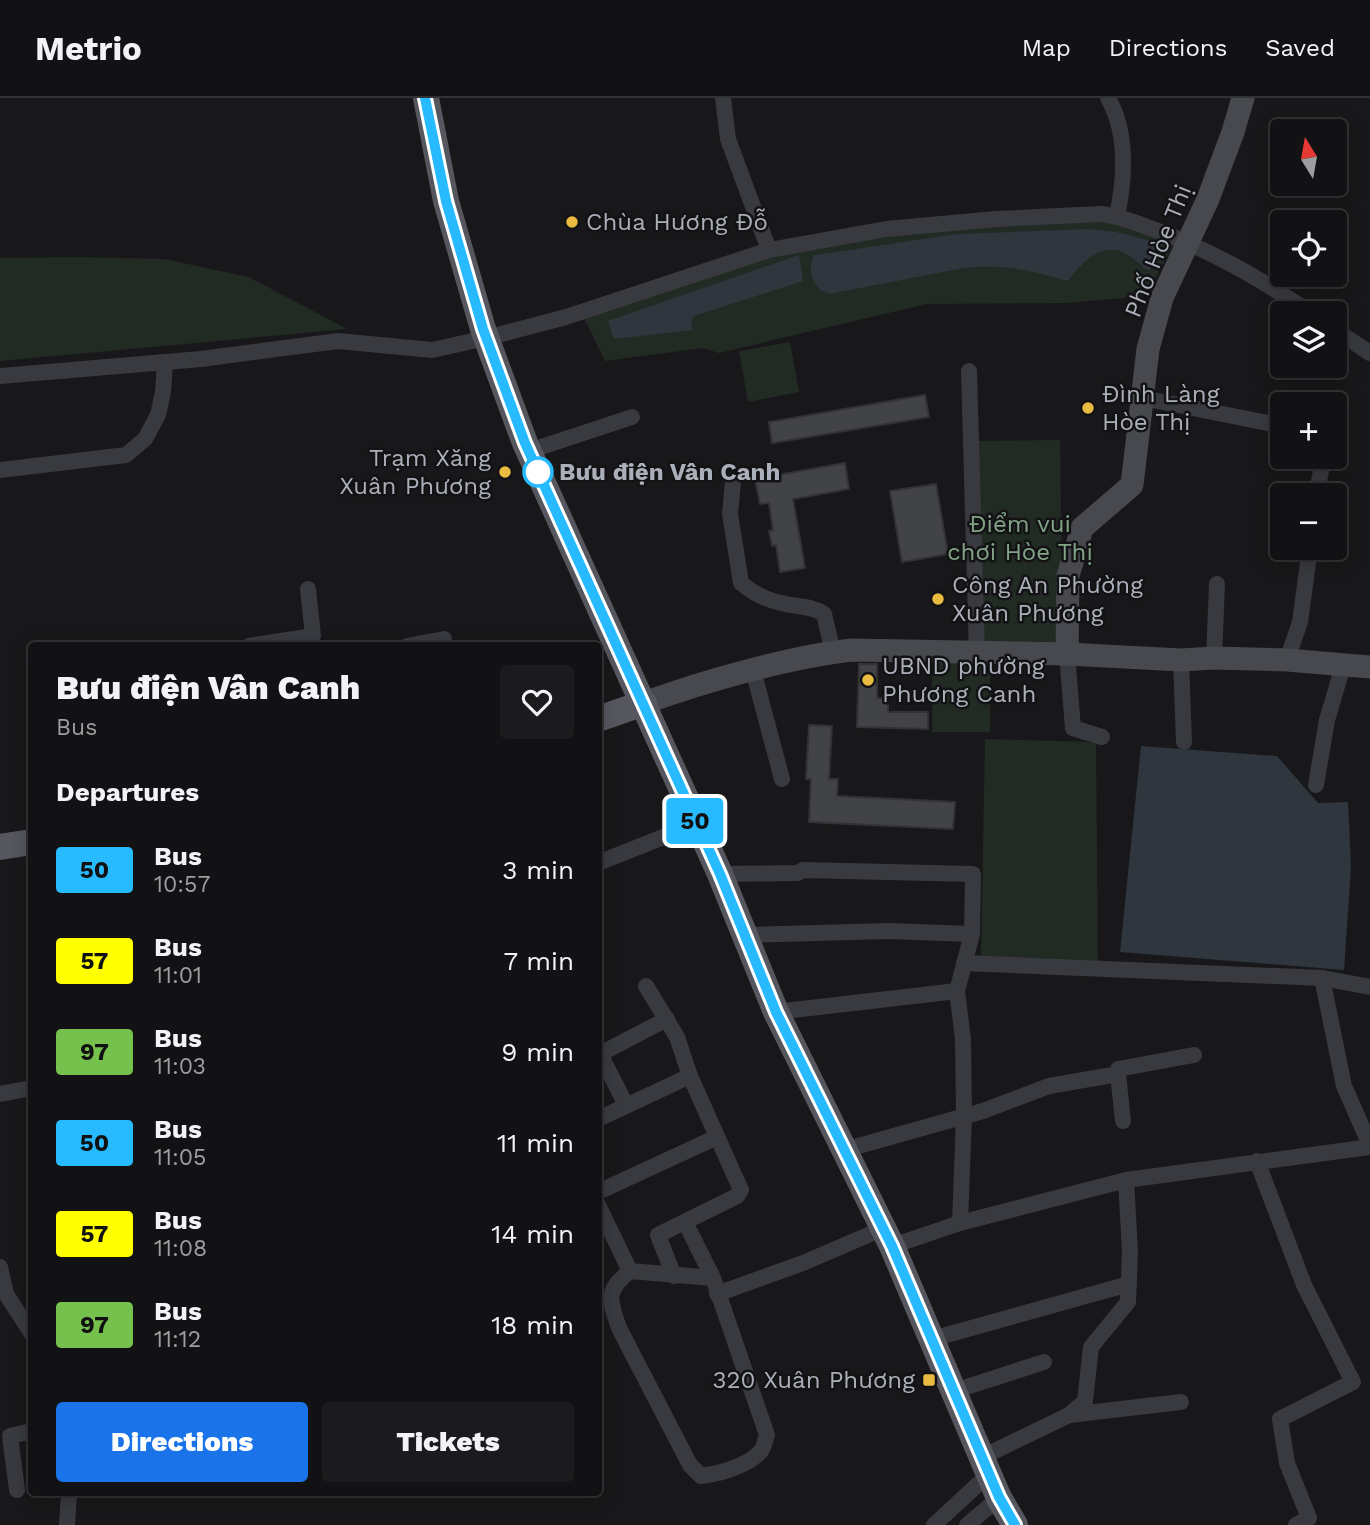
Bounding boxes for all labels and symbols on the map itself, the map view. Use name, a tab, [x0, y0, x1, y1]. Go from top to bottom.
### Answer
north arrow	[1270, 119, 1348, 196]
street label: Phố Hòe Thị	[1119, 181, 1197, 321]
place label: Chùa Hương Đỗ	[586, 208, 768, 236]
marker: Chùa Hương Đỗ	[564, 214, 580, 230]
place label: Đình Làng Hòe Thị	[1102, 380, 1220, 436]
marker: Đình Làng Hòe Thị	[1080, 400, 1096, 416]
place label: Trạm Xăng Xuân Phương	[339, 444, 491, 500]
marker: Bưu điện Vân Canh	[523, 457, 553, 487]
place label: Bưu điện Vân Canh	[559, 458, 780, 486]
marker: Trạm Xăng Xuân Phương	[497, 464, 513, 480]
park label: Điểm vui chơi Hòe Thị	[947, 510, 1093, 566]
place label: Công An Phường Xuân Phương	[952, 571, 1143, 627]
marker: Công An Phường Xuân Phương	[930, 591, 946, 607]
place label: UBND phường Phương Canh	[882, 652, 1045, 708]
marker: UBND phường Phương Canh	[860, 672, 876, 688]
line badge: 50	[664, 798, 726, 844]
place label: 320 Xuân Phương	[713, 1366, 915, 1394]
marker: 320 Xuân Phương	[921, 1372, 937, 1388]

